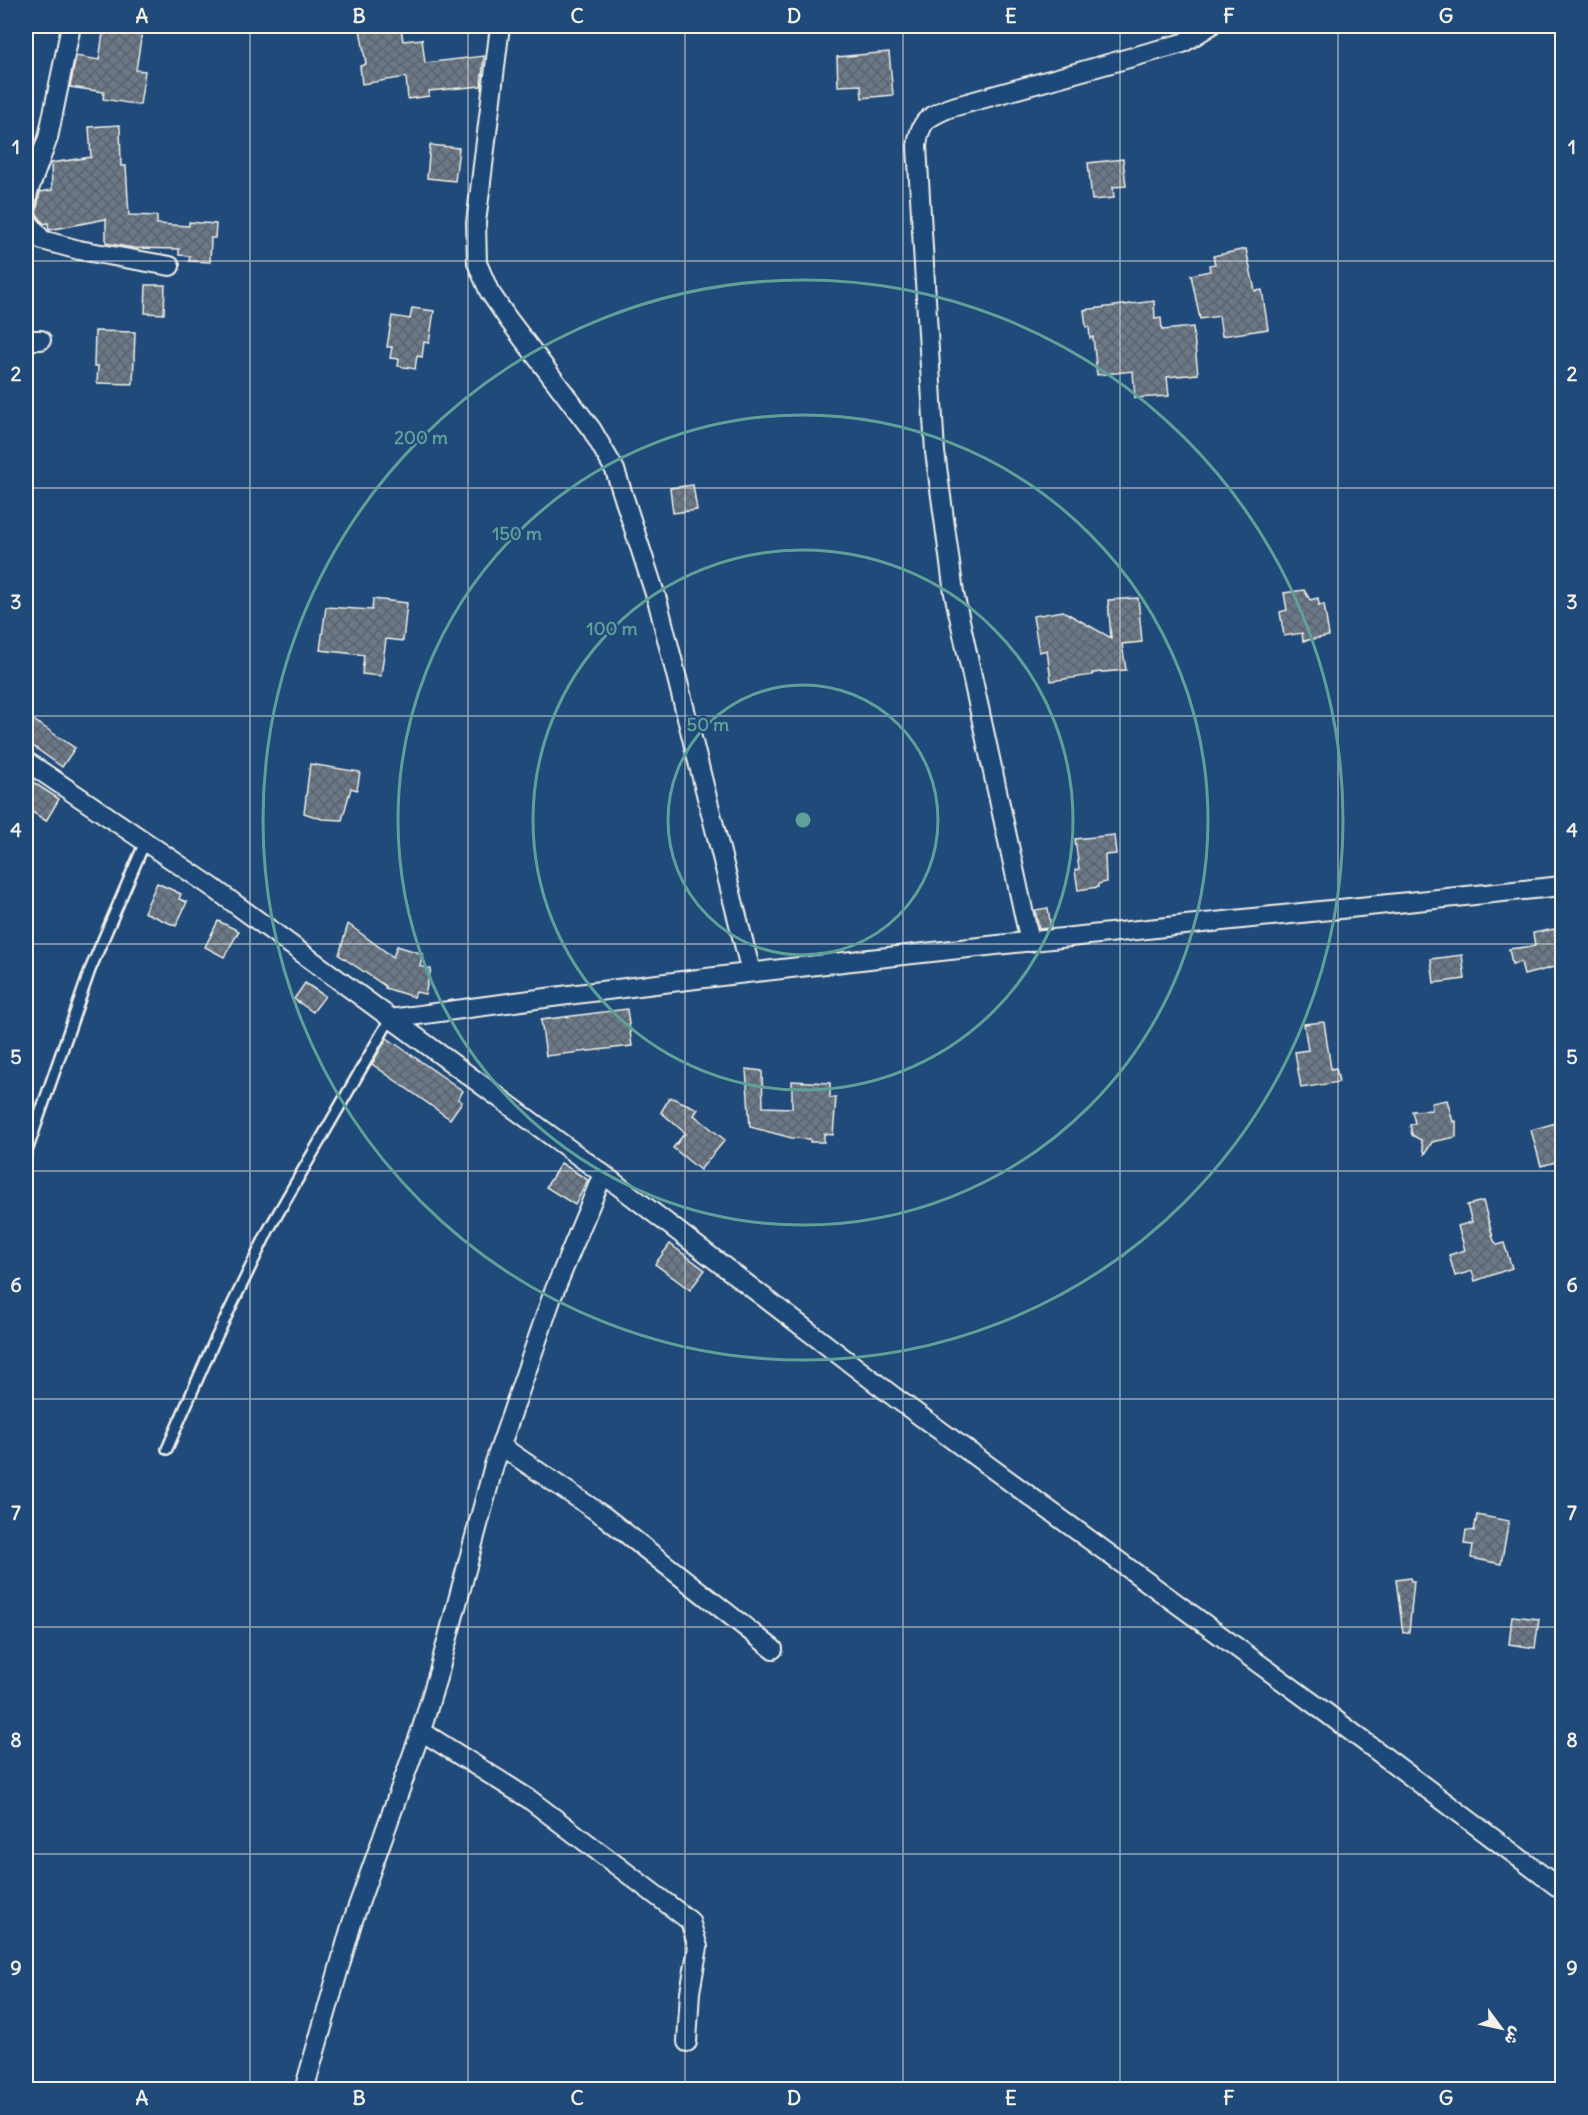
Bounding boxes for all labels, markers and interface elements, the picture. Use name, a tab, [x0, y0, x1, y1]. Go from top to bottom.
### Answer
text: A	[136, 3, 149, 28]
text: B	[352, 3, 366, 28]
text: C	[570, 3, 584, 28]
text: D	[787, 3, 801, 28]
text: E	[1005, 3, 1017, 28]
text: F	[1223, 3, 1235, 28]
text: G	[1439, 3, 1453, 28]
text: 1	[12, 134, 20, 159]
text: 1	[1568, 134, 1576, 159]
text: 2	[11, 361, 22, 386]
text: 2	[1567, 361, 1578, 386]
text: 200 m	[394, 426, 448, 449]
text: 150 m	[492, 522, 542, 545]
text: 3	[10, 589, 22, 614]
text: 3	[1566, 589, 1578, 614]
text: 100 m	[587, 617, 638, 640]
text: 50 m	[687, 713, 729, 736]
centre of rings	[793, 810, 813, 830]
text: 4	[10, 817, 22, 842]
text: 4	[1566, 817, 1578, 842]
text: 5	[10, 1044, 22, 1069]
text: 5	[1566, 1044, 1578, 1069]
text: 6	[10, 1272, 22, 1297]
text: 6	[1566, 1272, 1578, 1297]
text: 7	[11, 1500, 21, 1525]
text: 7	[1567, 1500, 1577, 1525]
text: 8	[10, 1727, 22, 1752]
text: 8	[1566, 1727, 1578, 1752]
text: 9	[10, 1955, 22, 1980]
text: 9	[1566, 1955, 1578, 1980]
north arrow	[1471, 1998, 1531, 2058]
text: ش	[1500, 2023, 1527, 2049]
text: A	[136, 2085, 149, 2110]
text: B	[352, 2085, 366, 2110]
text: C	[570, 2085, 584, 2110]
text: D	[787, 2085, 801, 2110]
text: E	[1005, 2085, 1017, 2110]
text: F	[1223, 2085, 1235, 2110]
text: G	[1439, 2085, 1453, 2110]

